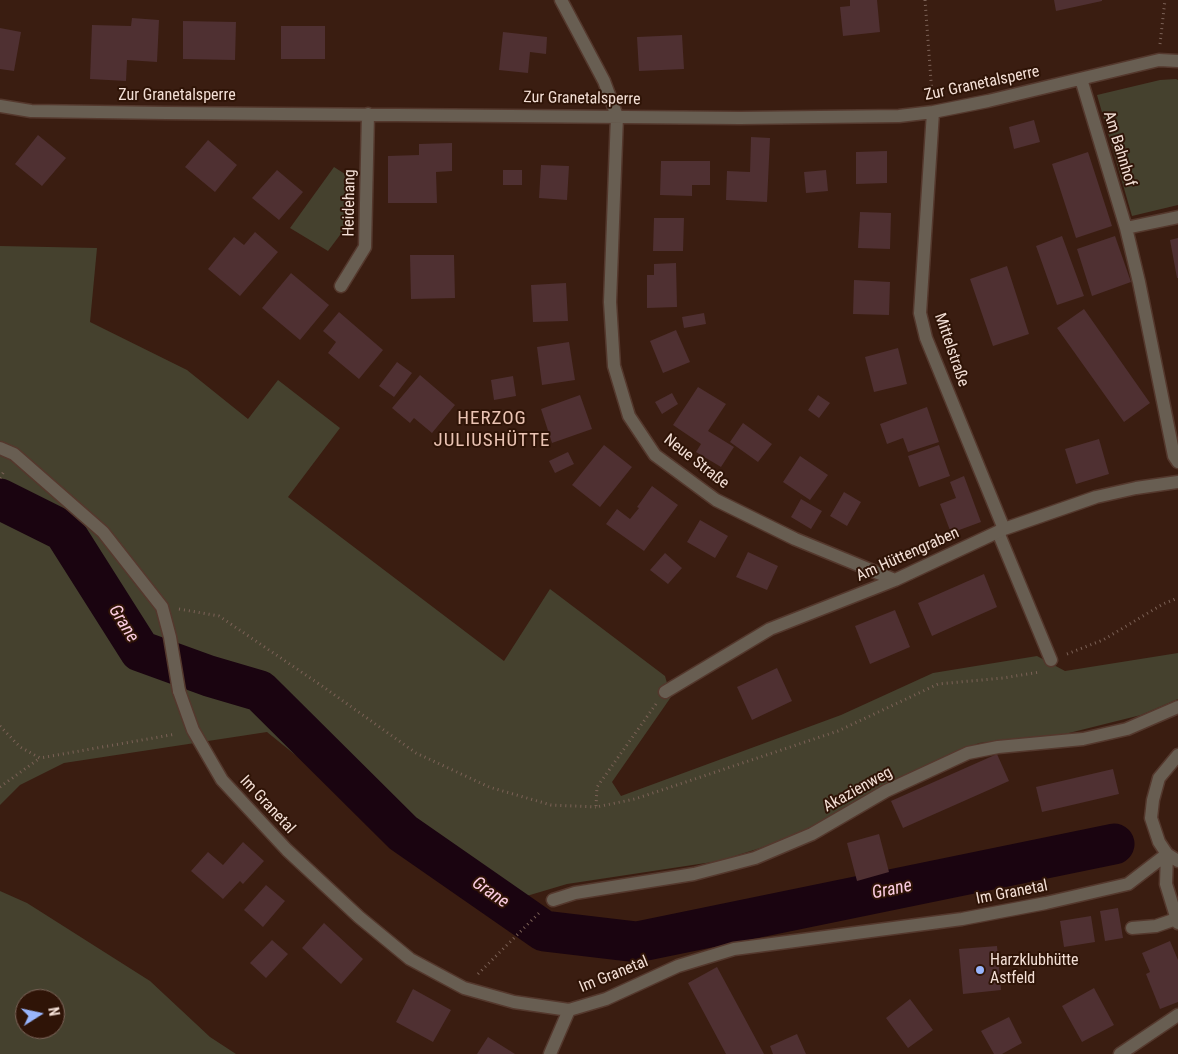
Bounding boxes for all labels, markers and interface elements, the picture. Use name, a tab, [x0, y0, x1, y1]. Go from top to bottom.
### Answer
street label: Zur Granetalsperre	[923, 62, 1041, 106]
street label: Zur Granetalsperre	[118, 86, 236, 106]
street label: Zur Granetalsperre	[523, 88, 641, 110]
street label: Am Bahnhof	[1098, 109, 1140, 189]
street label: Heidehang	[340, 169, 360, 237]
street label: Mittelstraße	[929, 311, 973, 389]
district label: HERZOG JULIUSHÜTTE	[432, 408, 552, 452]
street label: Neue Straße	[660, 431, 732, 493]
street label: Am Hüttengraben	[854, 524, 962, 586]
water label: Grane	[103, 601, 143, 647]
street label: Akazienweg	[820, 763, 896, 817]
street label: Im Granetal	[235, 772, 299, 838]
water label: Grane	[467, 873, 513, 913]
water label: Grane	[870, 875, 914, 905]
street label: Im Granetal	[974, 877, 1050, 909]
place label: Harzklubhütte Astfeld	[990, 951, 1078, 989]
street label: Im Granetal	[577, 952, 651, 998]
marker: Harzklubhütte Astfeld	[974, 964, 986, 976]
north arrow	[15, 989, 65, 1039]
text: N	[45, 1006, 62, 1017]

